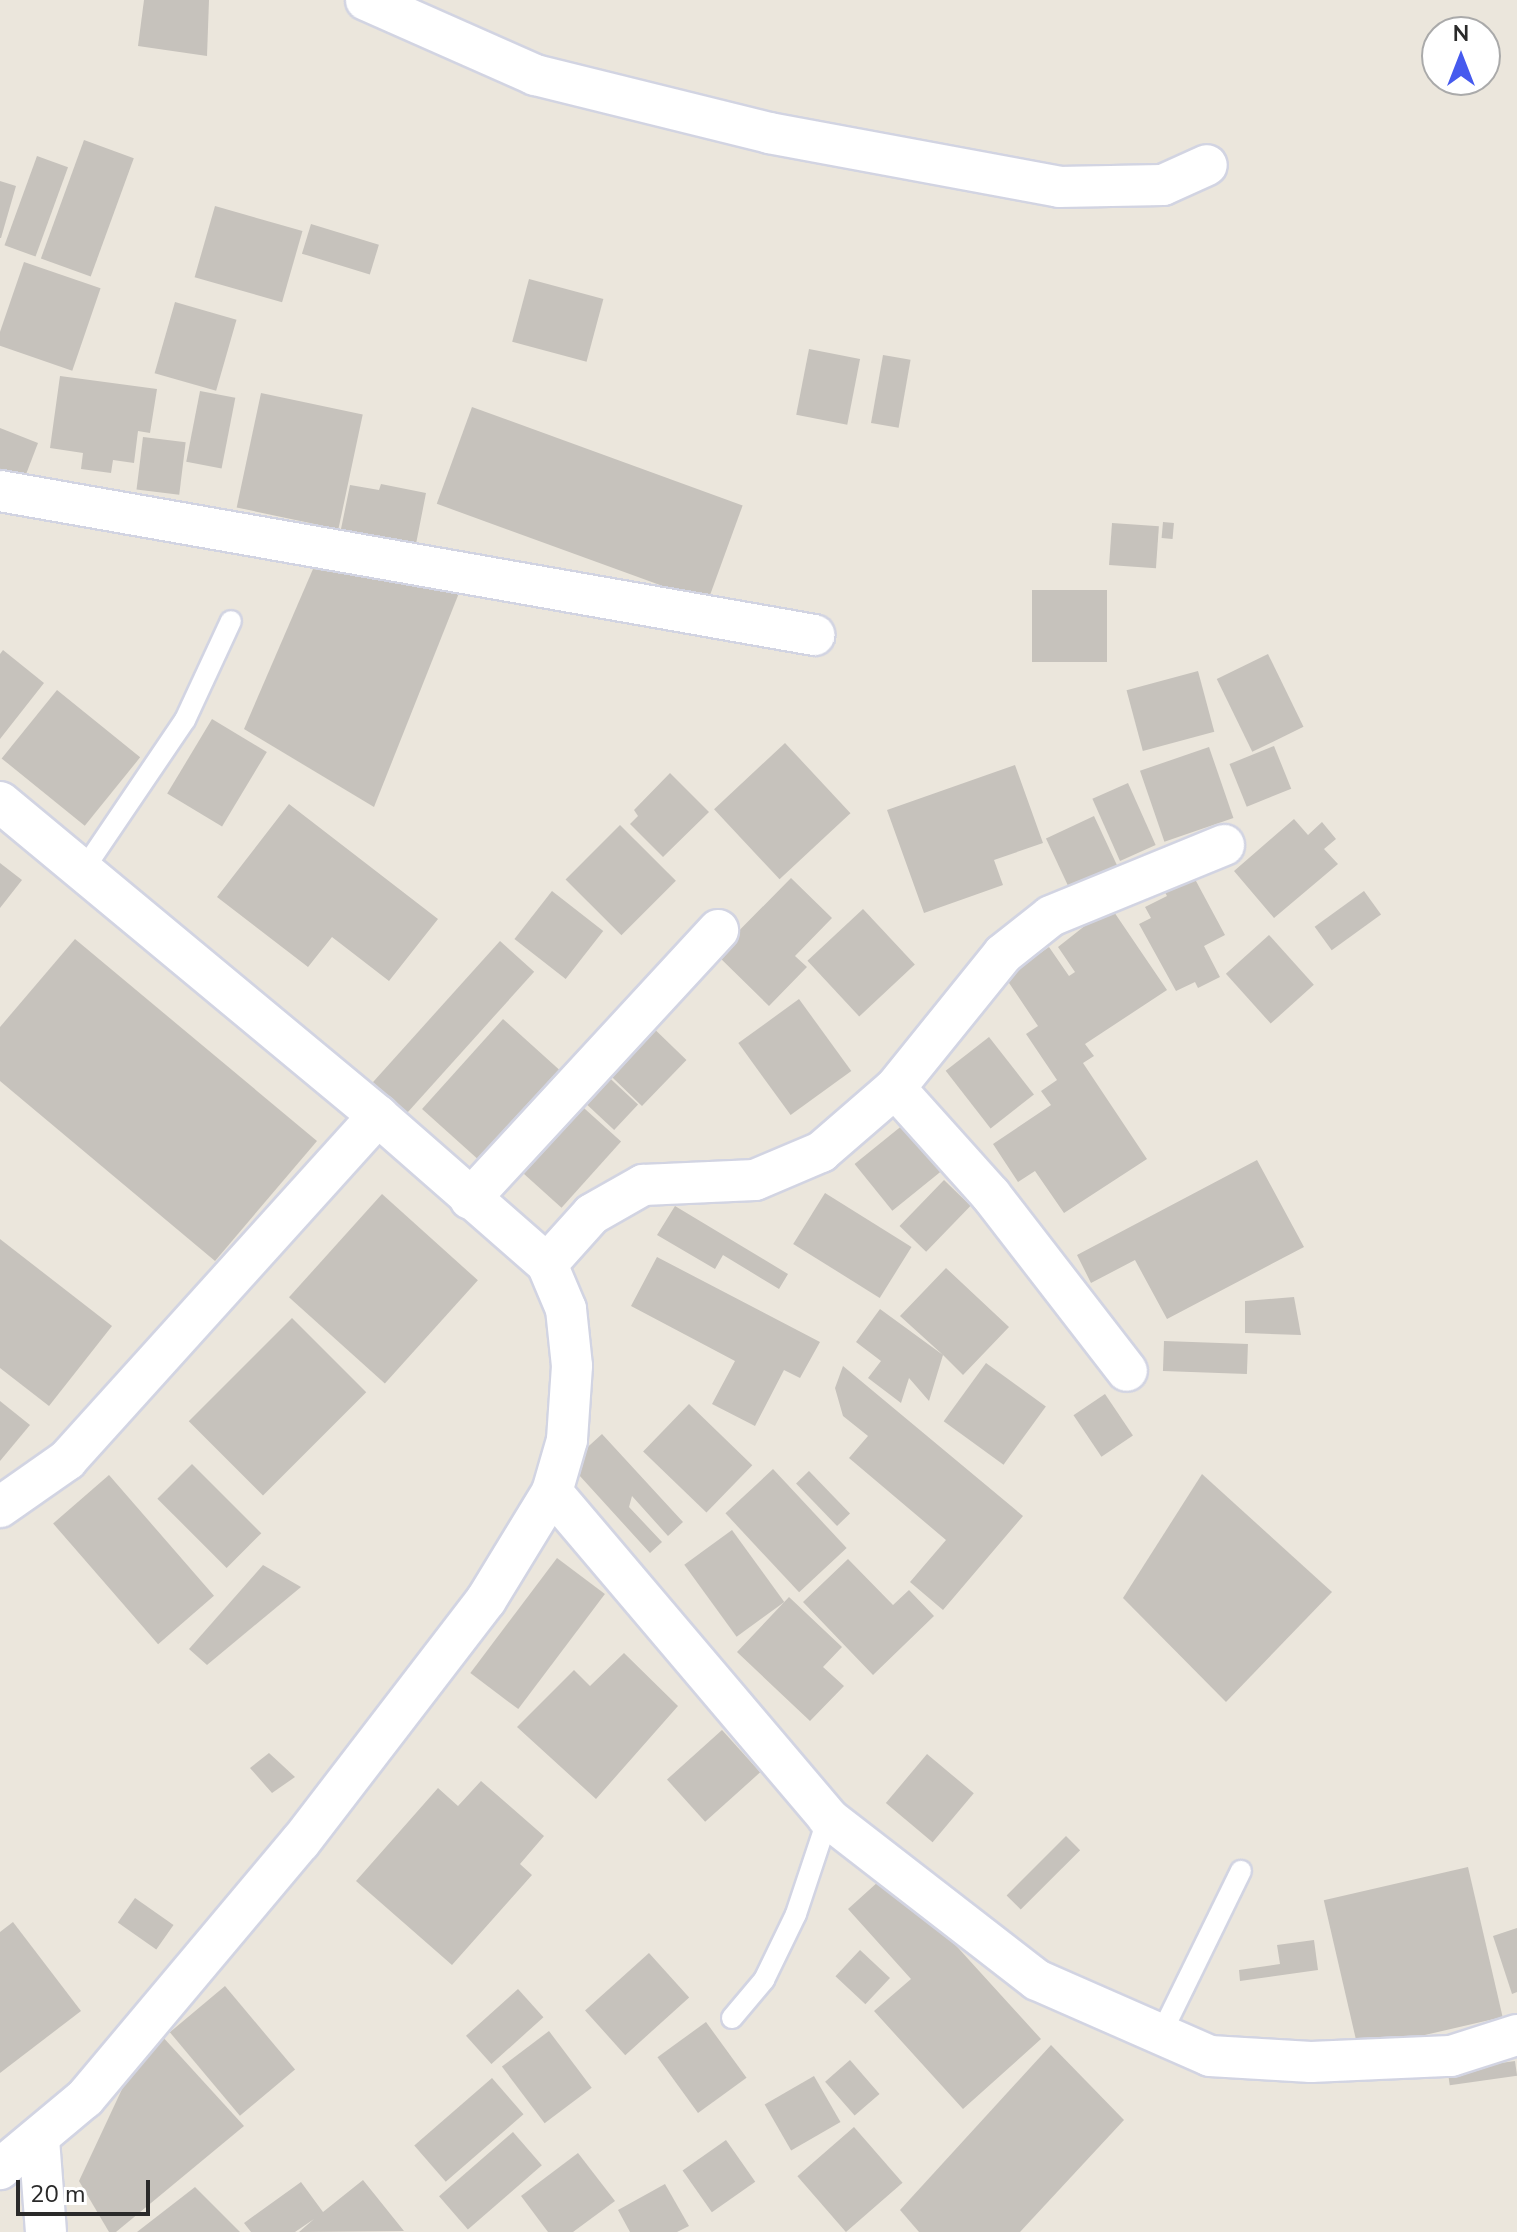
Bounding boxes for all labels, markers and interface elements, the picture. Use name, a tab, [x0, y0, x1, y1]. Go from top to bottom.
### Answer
north arrow	[1421, 16, 1501, 96]
text: N	[1453, 19, 1469, 49]
scale bar	[20, 2164, 154, 2214]
text: 20 m	[30, 2178, 86, 2210]

